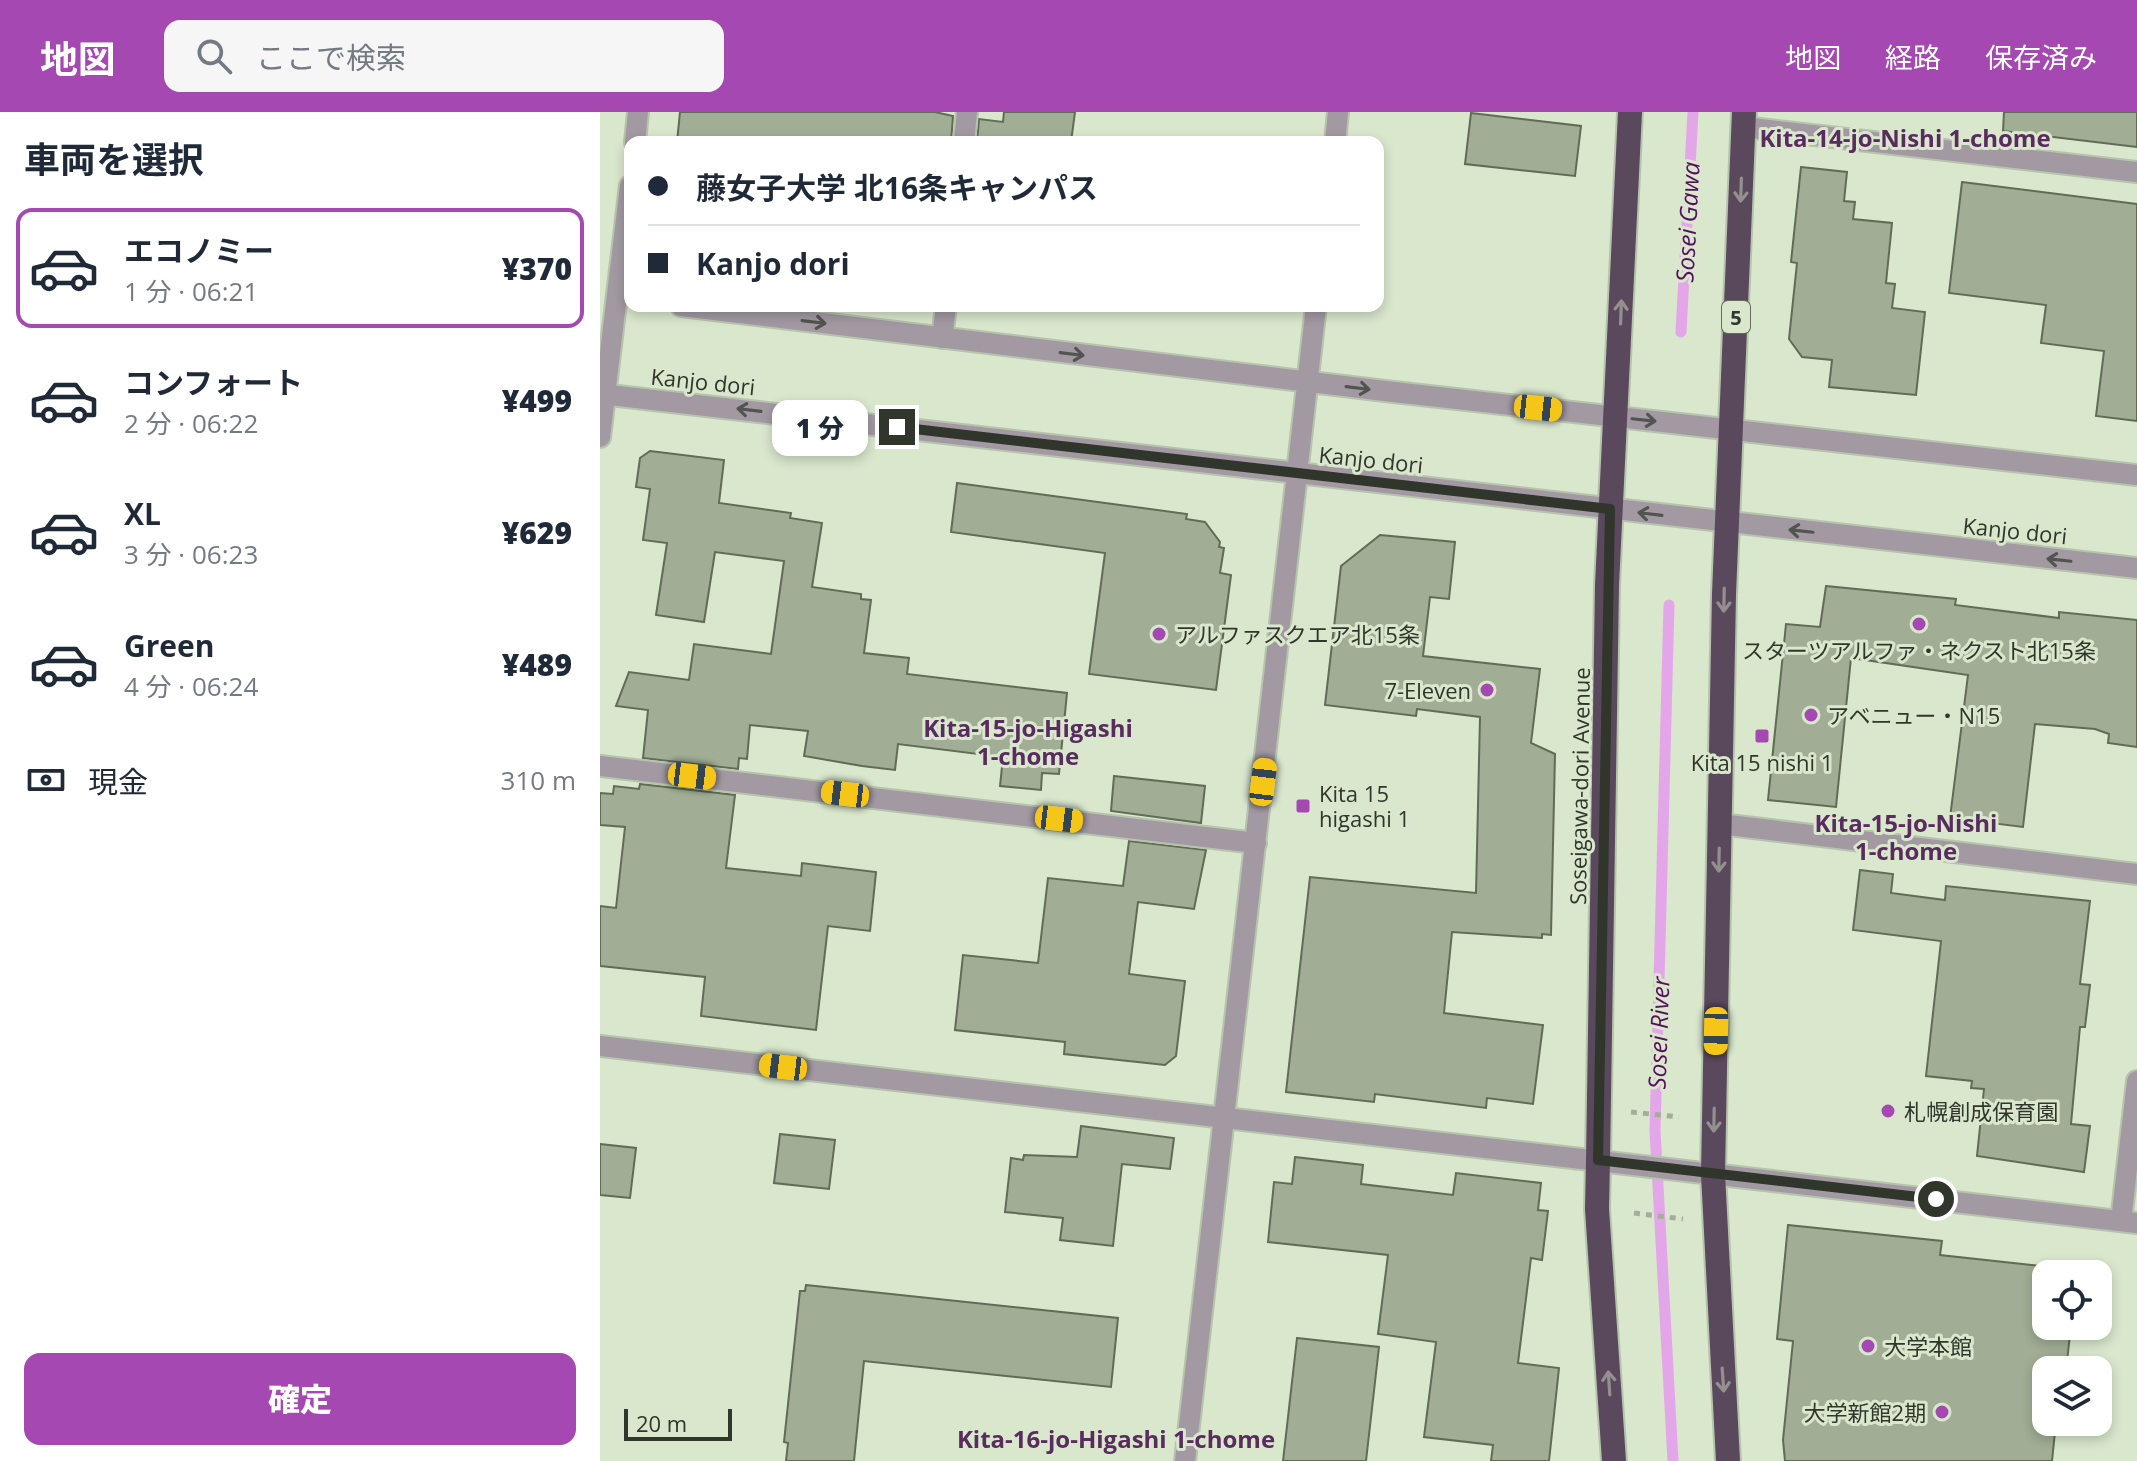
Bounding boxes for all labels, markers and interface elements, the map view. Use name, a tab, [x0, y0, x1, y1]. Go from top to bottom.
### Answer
search box	[164, 20, 724, 92]
text: 地図	[40, 32, 116, 84]
icon: search	[192, 34, 236, 78]
text: ここで検索	[256, 37, 406, 78]
text: 地図	[1785, 38, 1841, 76]
text: 経路	[1885, 38, 1941, 76]
text: 保存済み	[1985, 38, 2097, 76]
district label: Kita-14-jo-Nishi 1-chome	[1759, 121, 2051, 154]
text: 車両を選択	[24, 135, 204, 184]
water label: Sosei Gawa	[1667, 160, 1707, 283]
text: 藤女子大学 北16条キャンパス	[696, 167, 1098, 208]
one-way arrow	[1733, 176, 1748, 203]
text: エコノミー	[124, 230, 274, 271]
icon: car	[28, 232, 100, 304]
text: Kanjo dori	[696, 243, 850, 284]
text: ¥370	[502, 248, 572, 289]
text: 1 分 · 06:21	[124, 273, 258, 309]
one-way arrow	[1614, 299, 1629, 326]
road number: 5	[1722, 301, 1750, 333]
one-way arrow	[800, 315, 827, 330]
one-way arrow	[1058, 346, 1085, 361]
street label: Kanjo dori	[649, 361, 757, 401]
text: コンフォート	[124, 362, 303, 403]
icon: car	[28, 364, 100, 436]
text: ¥499	[502, 380, 572, 421]
one-way arrow	[1344, 380, 1371, 395]
car	[1513, 394, 1563, 422]
callout: 1 分	[773, 399, 869, 455]
one-way arrow	[736, 402, 763, 417]
text: 2 分 · 06:22	[124, 405, 258, 441]
route end	[879, 409, 915, 445]
text: 1 分	[796, 410, 844, 446]
one-way arrow	[1630, 413, 1657, 428]
street label: Kanjo dori	[1317, 439, 1425, 479]
text: XL	[124, 493, 161, 534]
icon: car	[28, 496, 100, 568]
one-way arrow	[1637, 506, 1664, 521]
street label: Kanjo dori	[1961, 510, 2069, 550]
text: ¥629	[502, 512, 572, 553]
one-way arrow	[1788, 523, 1815, 538]
text: 3 分 · 06:23	[124, 536, 258, 572]
one-way arrow	[2047, 552, 2073, 567]
one-way arrow	[1716, 586, 1731, 613]
marker: スターツアルファ・ネクスト北15条	[1910, 615, 1928, 633]
place label: アルファスクエア北15条	[1175, 619, 1420, 649]
text: Green	[124, 625, 215, 666]
marker: アルファスクエア北15条	[1150, 625, 1168, 643]
icon: car	[28, 628, 100, 700]
place label: スターツアルファ・ネクスト北15条	[1742, 635, 2096, 665]
text: ¥489	[502, 644, 572, 685]
street label: Soseigawa-dori Avenue	[1562, 667, 1596, 905]
text: 4 分 · 06:24	[124, 668, 258, 704]
place label: 7-Eleven	[1384, 675, 1471, 705]
marker: 7-Eleven	[1478, 681, 1496, 699]
place label: アベニュー・N15	[1827, 700, 2000, 730]
marker: アベニュー・N15	[1802, 706, 1820, 724]
district label: Kita-15-jo-Higashi 1-chome	[923, 711, 1133, 772]
marker: Kita 15 nishi 1	[1753, 727, 1771, 745]
place label: Kita 15 nishi 1	[1691, 747, 1833, 777]
car	[1248, 757, 1278, 807]
icon: cash	[24, 758, 68, 802]
text: 現金	[88, 761, 148, 802]
car	[667, 761, 717, 791]
text: 310 m	[501, 762, 576, 798]
place label: Kita 15 higashi 1	[1319, 778, 1410, 833]
car	[820, 779, 870, 809]
marker: Kita 15 higashi 1	[1294, 797, 1312, 815]
car	[1034, 804, 1084, 834]
district label: Kita-15-jo-Nishi 1-chome	[1815, 806, 1997, 867]
one-way arrow	[1712, 846, 1727, 873]
water label: Sosei River	[1640, 975, 1677, 1090]
car	[1704, 1007, 1728, 1055]
car	[758, 1052, 808, 1082]
place label: 札幌創成保育園	[1904, 1096, 2058, 1126]
marker: 札幌創成保育園	[1879, 1102, 1897, 1120]
one-way arrow	[1706, 1106, 1722, 1133]
route start	[1918, 1181, 1954, 1217]
map controls	[2032, 1260, 2112, 1436]
button: locate	[2032, 1260, 2112, 1340]
place label: 大学本館	[1884, 1331, 1972, 1361]
marker: 大学本館	[1859, 1337, 1877, 1355]
button: 確定	[24, 1353, 576, 1445]
button: layers	[2032, 1356, 2112, 1436]
one-way arrow	[1716, 1366, 1731, 1393]
one-way arrow	[1601, 1370, 1616, 1397]
place label: 大学新館2期	[1803, 1397, 1926, 1427]
marker: 大学新館2期	[1933, 1403, 1951, 1421]
scale bar	[624, 1405, 732, 1441]
text: 20 m	[636, 1408, 687, 1438]
district label: Kita-16-jo-Higashi 1-chome	[957, 1422, 1275, 1455]

